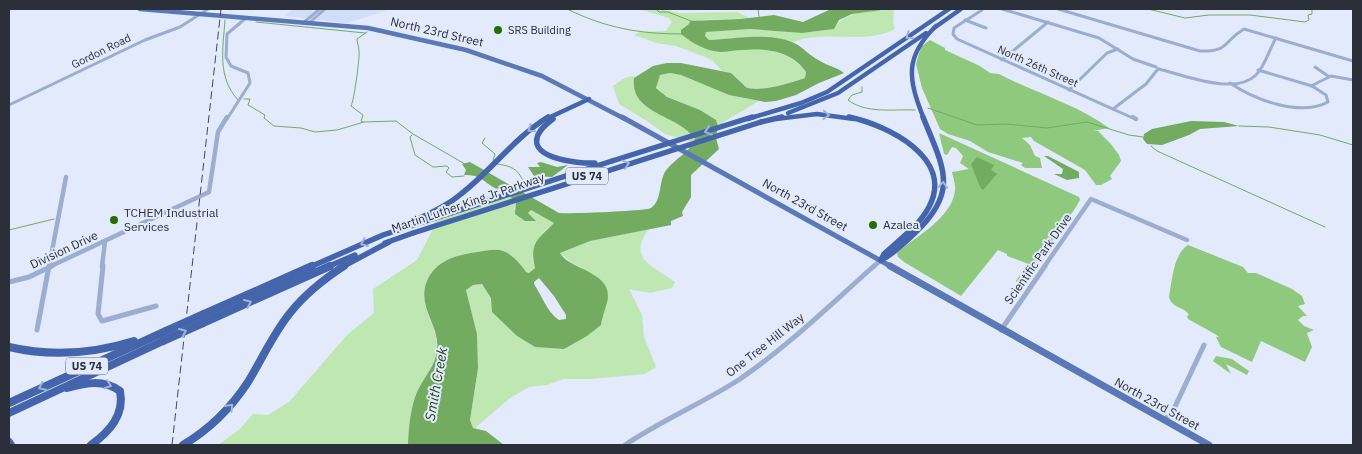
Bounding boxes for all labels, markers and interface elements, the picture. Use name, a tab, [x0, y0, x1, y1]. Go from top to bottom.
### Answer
street label: North 23rd Street	[389, 14, 485, 50]
place label: SRS Building	[508, 23, 571, 37]
marker: SRS Building	[492, 24, 504, 36]
one-way arrow	[905, 30, 915, 39]
street label: Gordon Road	[69, 31, 133, 71]
street label: North 26th Street	[995, 42, 1081, 90]
one-way arrow	[822, 109, 830, 120]
one-way arrow	[527, 123, 536, 132]
one-way arrow	[704, 126, 712, 136]
one-way arrow	[621, 160, 630, 170]
road number: US 74	[566, 168, 608, 185]
street label: Martin Luther King Jr Parkway	[389, 169, 546, 236]
street label: North 23rd Street	[760, 175, 850, 234]
one-way arrow	[938, 181, 949, 189]
place label: TCHEM Industrial Services	[124, 205, 219, 234]
street label: Scientific Park Drive	[1001, 210, 1075, 307]
marker: TCHEM Industrial Services	[108, 214, 120, 226]
place label: Azalea	[883, 217, 920, 232]
marker: Azalea	[867, 219, 879, 231]
street label: Division Drive	[28, 227, 100, 272]
one-way arrow	[360, 237, 369, 248]
one-way arrow	[243, 299, 252, 310]
street label: One Tree Hill Way	[723, 309, 807, 380]
one-way arrow	[178, 328, 187, 339]
water label: Smith Creek	[421, 345, 451, 422]
road number: US 74	[66, 358, 108, 374]
street label: North 23rd Street	[1112, 374, 1202, 433]
one-way arrow	[103, 379, 112, 389]
one-way arrow	[38, 381, 47, 391]
one-way arrow	[224, 403, 233, 412]

